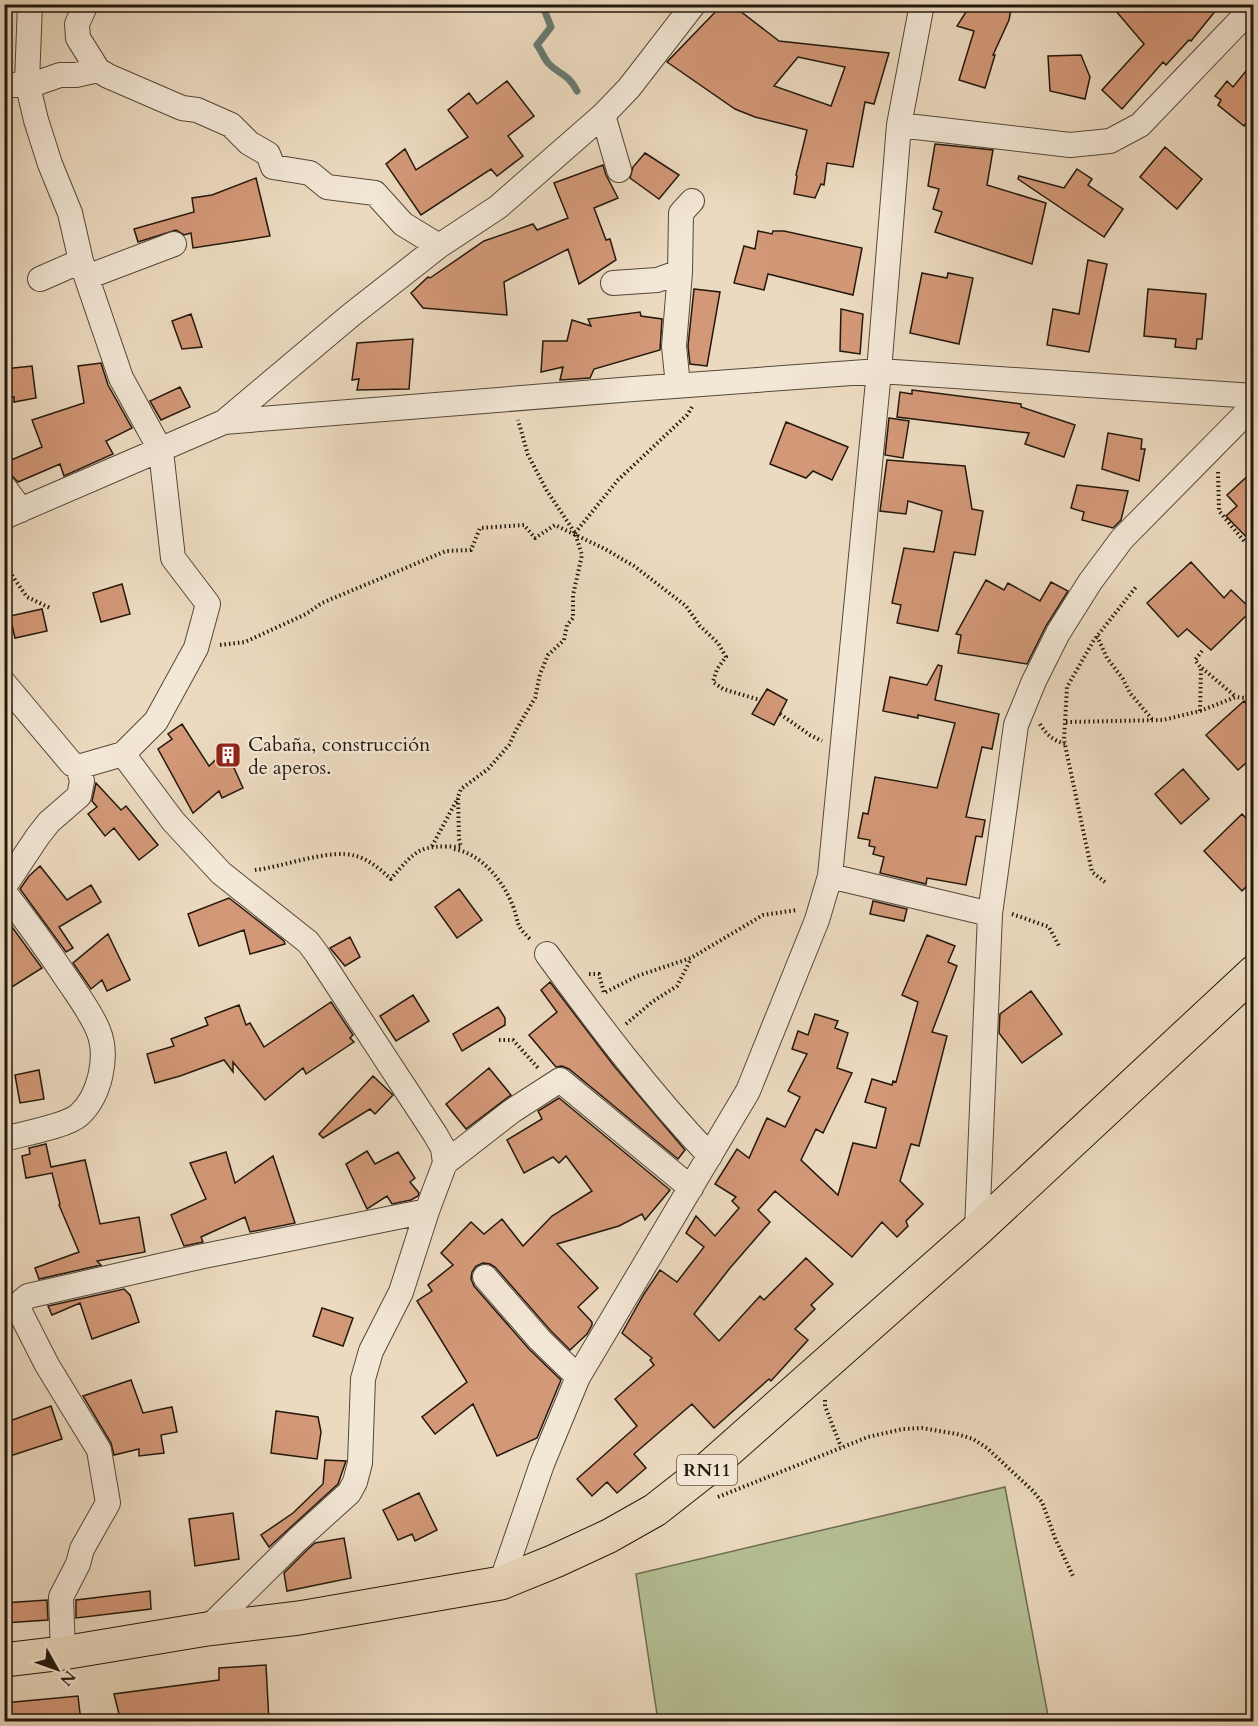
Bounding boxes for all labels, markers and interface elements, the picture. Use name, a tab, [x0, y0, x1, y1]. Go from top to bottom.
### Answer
place label: Cabaña, construcción de aperos.	[248, 731, 431, 781]
building icon: Cabaña, construcción de aperos.	[213, 740, 243, 770]
road number: RN11	[677, 1455, 737, 1485]
north arrow	[27, 1639, 87, 1699]
text: N	[55, 1666, 81, 1690]

